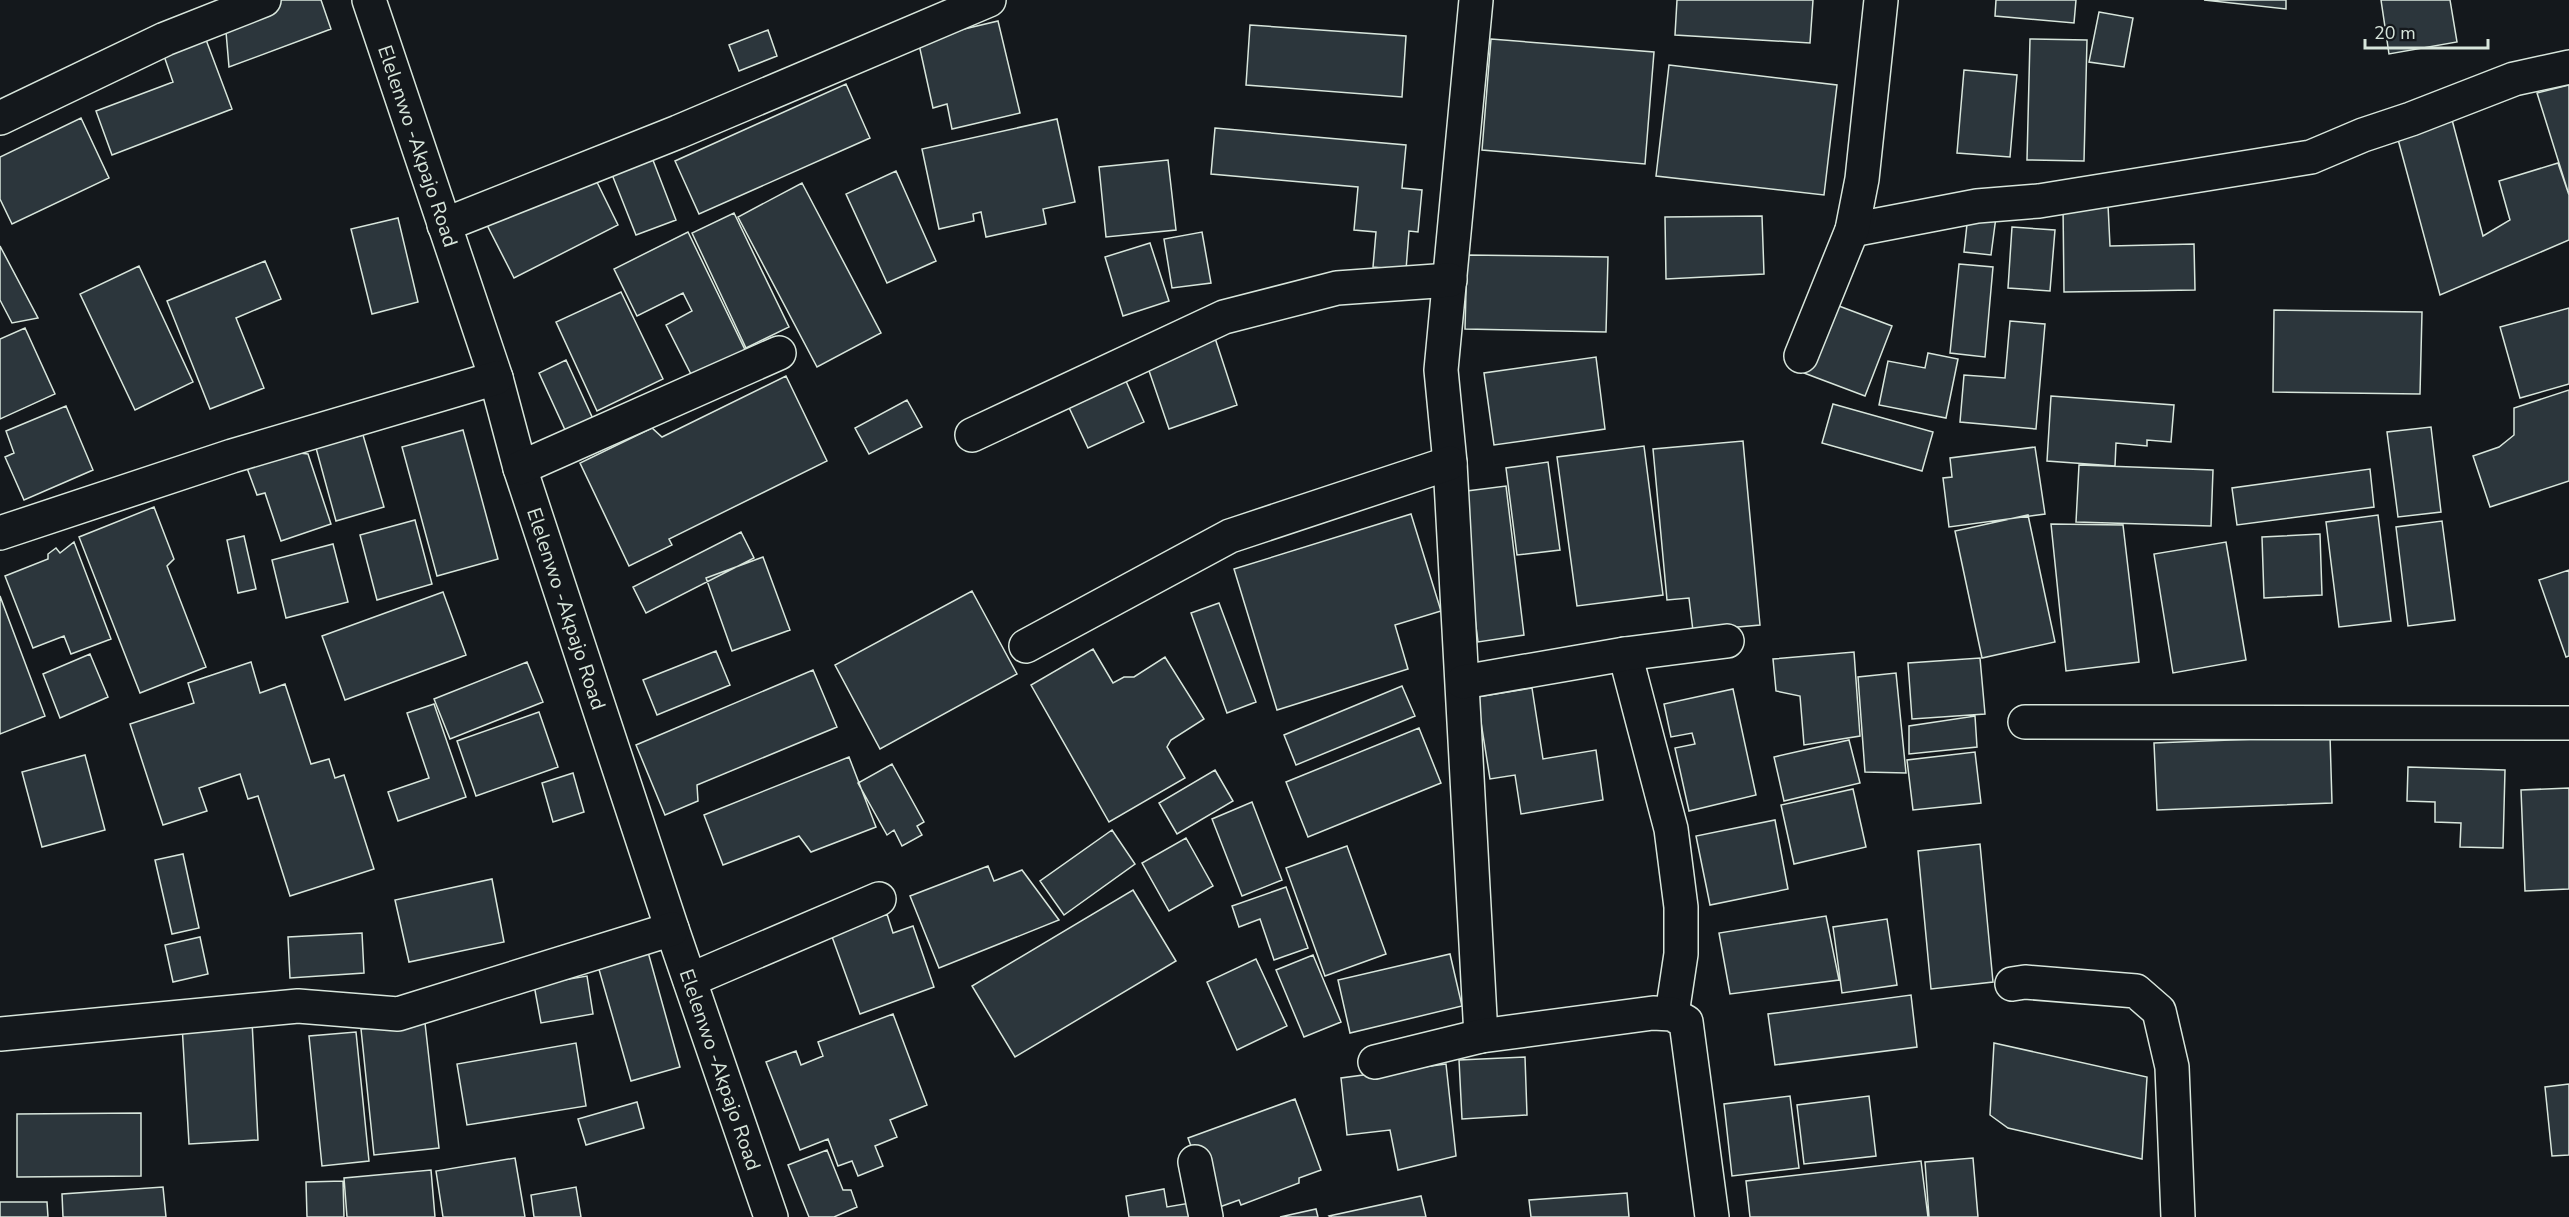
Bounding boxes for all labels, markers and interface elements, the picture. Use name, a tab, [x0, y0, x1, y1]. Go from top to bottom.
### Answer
scale bar	[2365, 12, 2488, 50]
text: 20 m	[2374, 21, 2416, 45]
street label: Elelenwo -Akpajo Road	[371, 42, 464, 251]
street label: Elelenwo -Akpajo Road	[520, 504, 612, 713]
street label: Elelenwo -Akpajo Road	[673, 965, 767, 1174]

